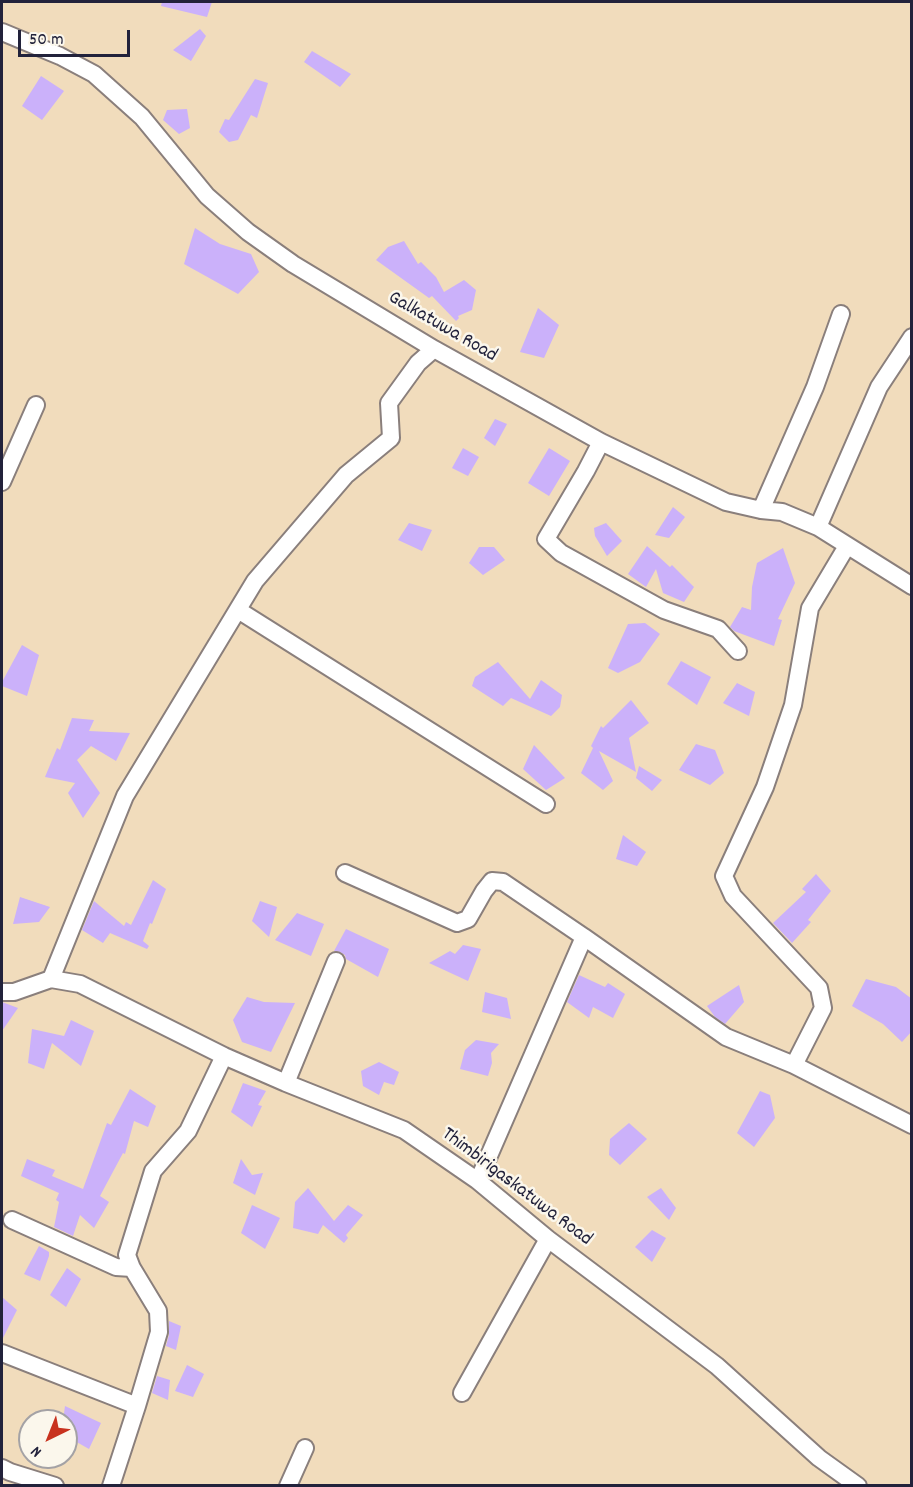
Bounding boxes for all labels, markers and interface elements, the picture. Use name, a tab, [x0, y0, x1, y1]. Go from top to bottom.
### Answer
scale bar	[21, 18, 134, 56]
text: 50 m	[29, 28, 64, 53]
street label: Galkatuwa Road	[383, 287, 501, 369]
street label: Thimbirigaskatuwa Road	[436, 1124, 596, 1252]
north arrow	[18, 1409, 78, 1469]
text: N	[26, 1440, 47, 1462]

